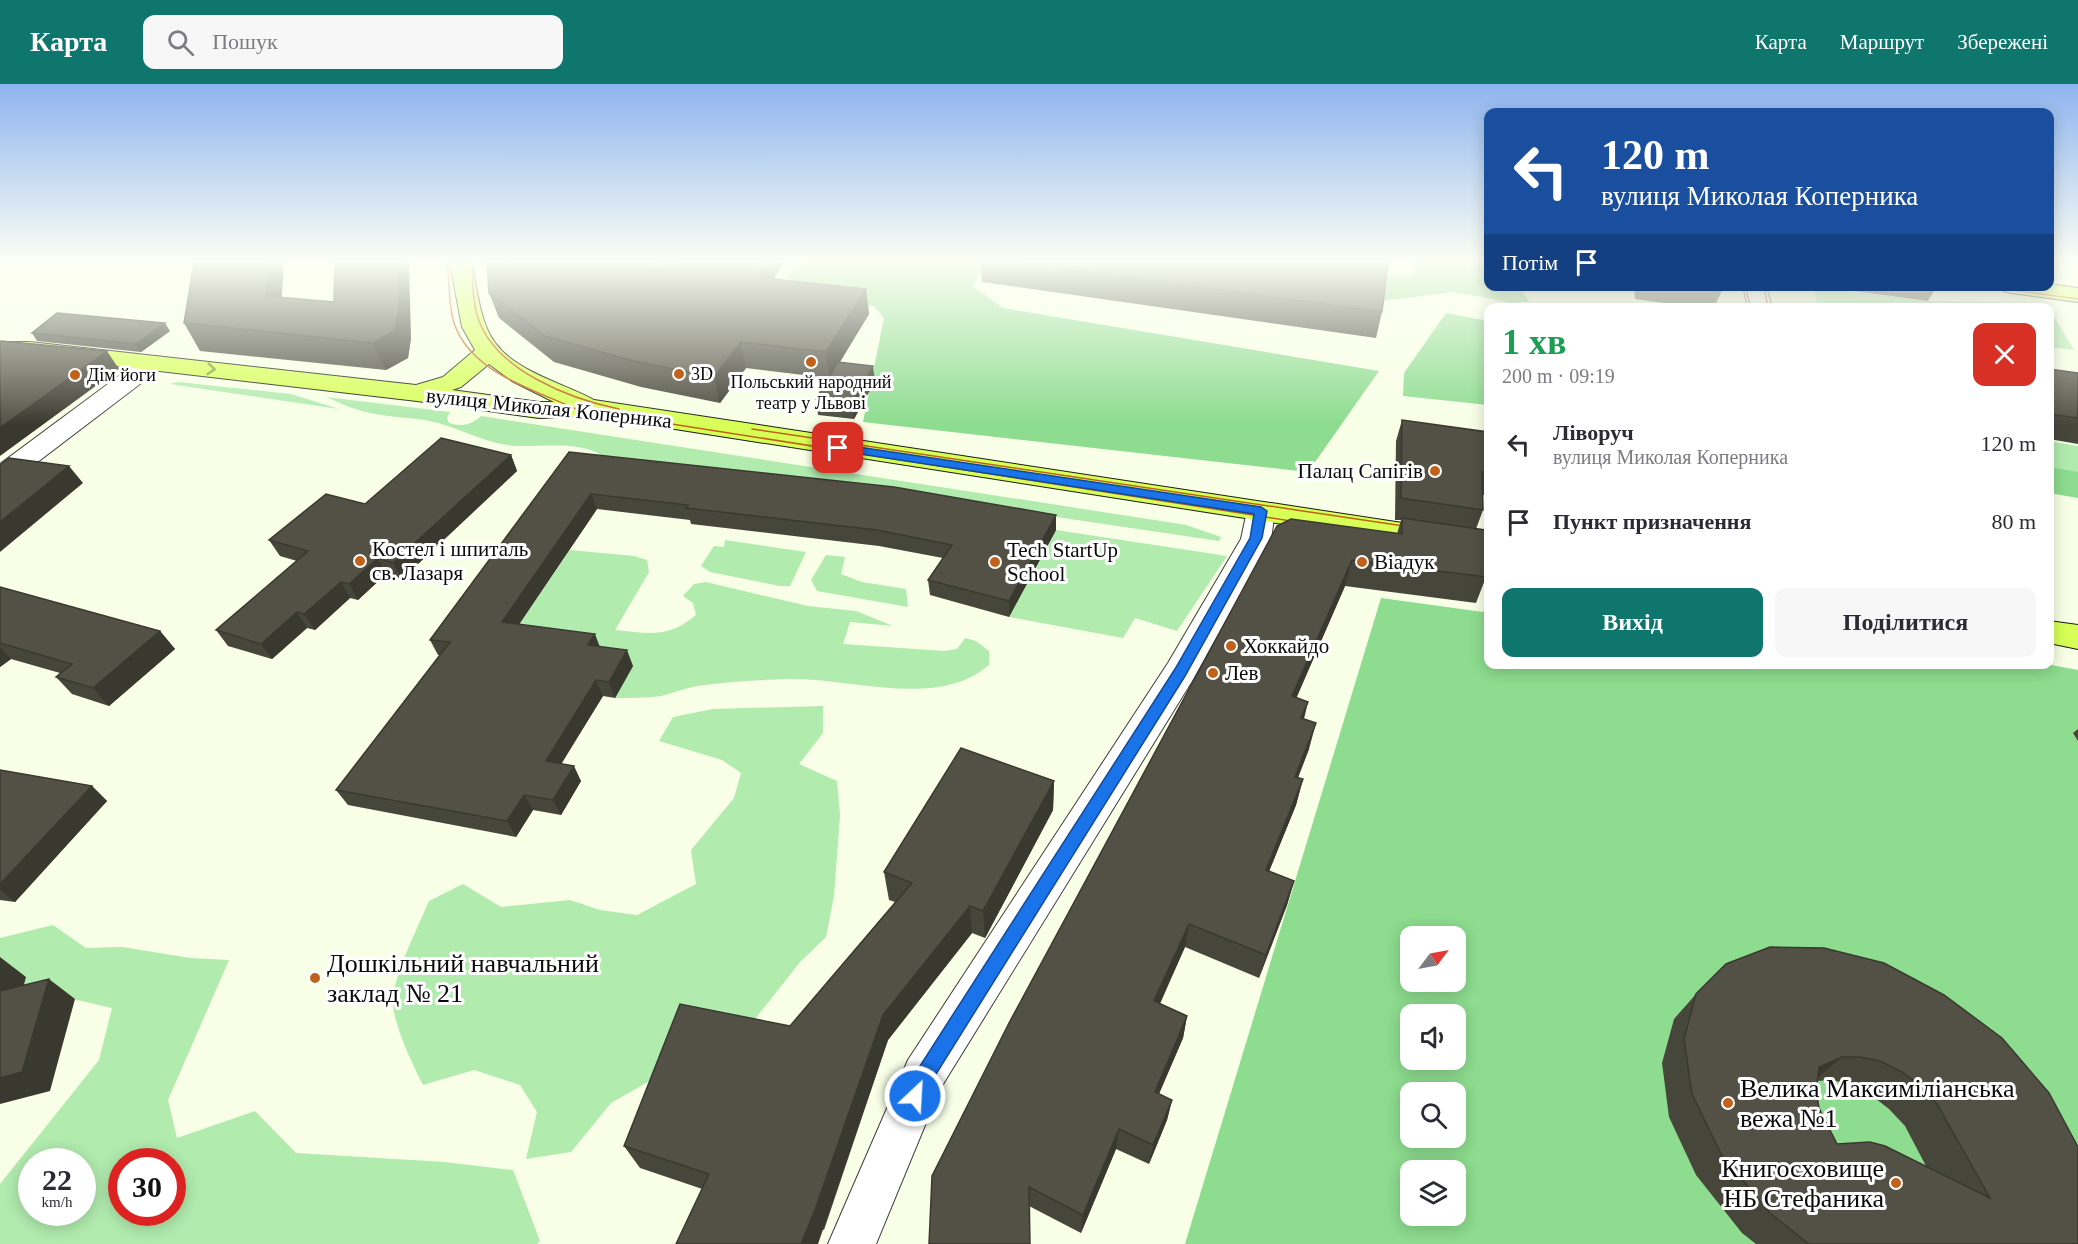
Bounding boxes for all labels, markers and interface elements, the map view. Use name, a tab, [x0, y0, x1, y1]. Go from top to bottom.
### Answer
search box	[143, 15, 563, 69]
text: Карта	[30, 26, 107, 57]
icon: search	[164, 26, 197, 59]
text: Пошук	[212, 29, 278, 54]
text: Карта	[1755, 30, 1807, 54]
text: Маршрут	[1840, 30, 1924, 54]
text: Збережені	[1957, 30, 2048, 54]
icon: left	[1502, 132, 1580, 210]
text: 120 m	[1601, 132, 1710, 178]
text: вулиця Миколая Коперника	[1601, 181, 1918, 211]
icon: arrive	[1570, 246, 1603, 279]
text: Потім	[1502, 250, 1558, 275]
text: 1 хв	[1502, 322, 1566, 362]
button: close	[1973, 323, 2036, 386]
marker: Польський народний театр у Львові	[804, 355, 818, 369]
one-way arrow	[206, 362, 215, 375]
place label: 3D	[691, 364, 713, 384]
place label: Дім йоги	[87, 365, 156, 385]
text: 200 m · 09:19	[1502, 365, 1615, 387]
marker: 3D	[672, 367, 686, 381]
marker: Дім йоги	[68, 368, 82, 382]
place label: Польський народний театр у Львові	[731, 372, 892, 413]
street label: вулиця Миколая Коперника	[425, 383, 674, 433]
text: Ліворуч	[1553, 420, 1634, 445]
pin	[812, 422, 863, 473]
icon: left	[1502, 428, 1535, 461]
icon: arrive	[821, 431, 854, 464]
text: 120 m	[1980, 431, 2036, 456]
text: вулиця Миколая Коперника	[1553, 446, 1788, 468]
place label: Палац Сапігів	[1298, 459, 1423, 483]
marker: Палац Сапігів	[1428, 464, 1442, 478]
icon: arrive	[1502, 506, 1535, 539]
text: Пункт призначення	[1553, 509, 1751, 534]
text: 80 m	[1991, 509, 2036, 534]
place label: Костел і шпиталь св. Лазаря	[372, 537, 528, 585]
place label: Tech StartUp School	[1007, 538, 1118, 586]
place label: Віадук	[1374, 550, 1435, 574]
marker: Костел і шпиталь св. Лазаря	[353, 554, 367, 568]
marker: Tech StartUp School	[988, 555, 1002, 569]
marker: Віадук	[1355, 555, 1369, 569]
button: Вихід	[1502, 588, 1763, 657]
button: Поділитися	[1775, 588, 2036, 657]
place label: Хоккайдо	[1243, 634, 1329, 658]
marker: Хоккайдо	[1224, 639, 1238, 653]
place label: Лев	[1225, 661, 1258, 685]
marker: Лев	[1206, 666, 1220, 680]
north arrow	[1400, 926, 1466, 992]
map controls	[1400, 926, 1466, 1226]
place label: Дошкільний навчальний заклад № 21	[327, 949, 599, 1008]
marker: Дошкільний навчальний заклад № 21	[308, 971, 322, 985]
button: sound	[1400, 1004, 1466, 1070]
position arrow	[883, 1064, 947, 1128]
place label: Велика Максиміліанська вежа №1	[1740, 1074, 2015, 1133]
button: search	[1400, 1082, 1466, 1148]
marker: Велика Максиміліанська вежа №1	[1721, 1096, 1735, 1110]
speed limit sign: 30	[108, 1148, 186, 1226]
place label: Книгосховище НБ Стефаника	[1721, 1154, 1884, 1213]
button: layers	[1400, 1160, 1466, 1226]
text: 22	[42, 1163, 72, 1196]
marker: Книгосховище НБ Стефаника	[1889, 1176, 1903, 1190]
text: km/h	[42, 1194, 72, 1210]

